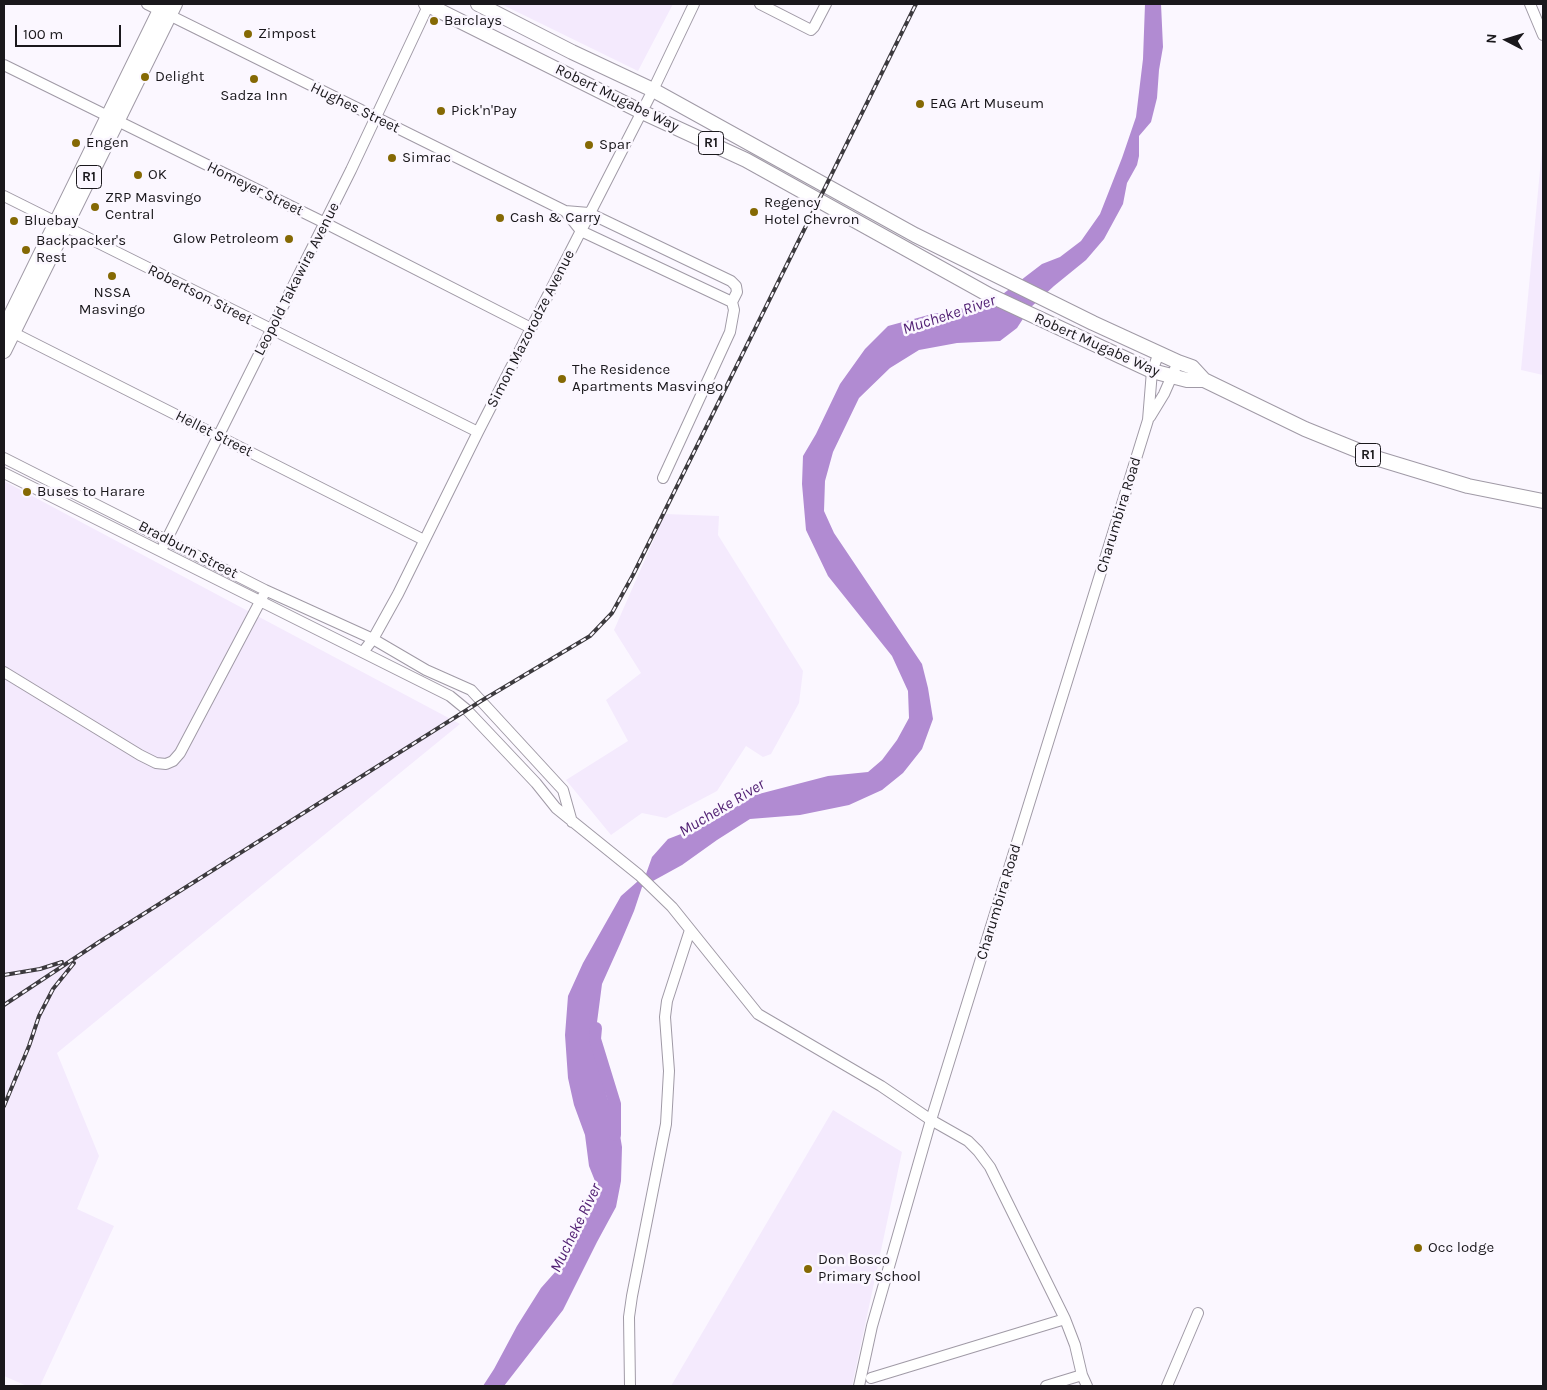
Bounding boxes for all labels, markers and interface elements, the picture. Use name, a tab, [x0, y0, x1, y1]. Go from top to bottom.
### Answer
place label: Barclays	[444, 12, 502, 30]
scale bar	[18, 15, 124, 47]
marker: Barclays	[428, 15, 440, 27]
north arrow	[1482, 15, 1532, 65]
text: 100 m	[23, 25, 63, 43]
place label: Zimpost	[258, 25, 316, 43]
marker: Zimpost	[242, 28, 254, 40]
text: N	[1483, 33, 1500, 44]
street label: Robert Mugabe Way	[552, 60, 682, 136]
place label: Delight	[155, 68, 204, 86]
marker: Delight	[139, 71, 151, 83]
marker: Sadza Inn	[248, 73, 260, 85]
street label: Hughes Street	[307, 79, 403, 137]
place label: Sadza Inn	[220, 87, 288, 105]
place label: EAG Art Museum	[930, 95, 1044, 113]
marker: EAG Art Museum	[914, 98, 926, 110]
place label: Pick'n'Pay	[451, 102, 517, 120]
marker: Pick'n'Pay	[435, 105, 447, 117]
road number: R1	[698, 132, 724, 154]
place label: Engen	[86, 134, 129, 152]
place label: Spar	[599, 136, 631, 154]
marker: Engen	[70, 137, 82, 149]
marker: Spar	[583, 139, 595, 151]
place label: Simrac	[402, 149, 451, 167]
marker: Simrac	[386, 152, 398, 164]
street label: Homeyer Street	[204, 158, 306, 220]
road number: R1	[76, 166, 102, 188]
place label: OK	[148, 166, 167, 184]
marker: OK	[132, 169, 144, 181]
place label: ZRP Masvingo Central	[105, 189, 201, 224]
place label: Regency Hotel Chevron	[764, 194, 859, 229]
street label: Leopold Takawira Avenue	[250, 199, 344, 359]
marker: ZRP Masvingo Central	[89, 201, 101, 213]
marker: Regency Hotel Chevron	[748, 206, 760, 218]
place label: Cash & Carry	[510, 209, 601, 227]
place label: Bluebay	[24, 212, 78, 230]
marker: Cash & Carry	[494, 212, 506, 224]
marker: Bluebay	[8, 215, 20, 227]
place label: Glow Petroleom	[173, 230, 279, 248]
place label: Backpacker's Rest	[36, 232, 126, 267]
marker: Glow Petroleom	[283, 233, 295, 245]
marker: Backpacker's Rest	[20, 244, 32, 256]
street label: Simon Mazorodze Avenue	[483, 247, 579, 411]
street label: Robertson Street	[145, 261, 255, 329]
marker: NSSA Masvingo	[106, 270, 118, 282]
place label: NSSA Masvingo	[79, 284, 145, 319]
water label: Mucheke River	[900, 291, 998, 339]
street label: Robert Mugabe Way	[1031, 309, 1163, 381]
place label: The Residence Apartments Masvingo	[572, 361, 723, 396]
marker: The Residence Apartments Masvingo	[556, 373, 568, 385]
street label: Hellet Street	[172, 407, 256, 461]
road number: R1	[1356, 444, 1380, 466]
street label: Charumbira Road	[1093, 455, 1145, 575]
place label: Buses to Harare	[37, 483, 145, 501]
marker: Buses to Harare	[21, 486, 33, 498]
street label: Bradburn Street	[135, 517, 241, 583]
water label: Mucheke River	[676, 775, 768, 841]
street label: Charumbira Road	[973, 842, 1025, 962]
water label: Mucheke River	[546, 1180, 606, 1276]
place label: Occ lodge	[1428, 1239, 1494, 1257]
marker: Occ lodge	[1412, 1242, 1424, 1254]
place label: Don Bosco Primary School	[818, 1251, 921, 1286]
marker: Don Bosco Primary School	[802, 1263, 814, 1275]

